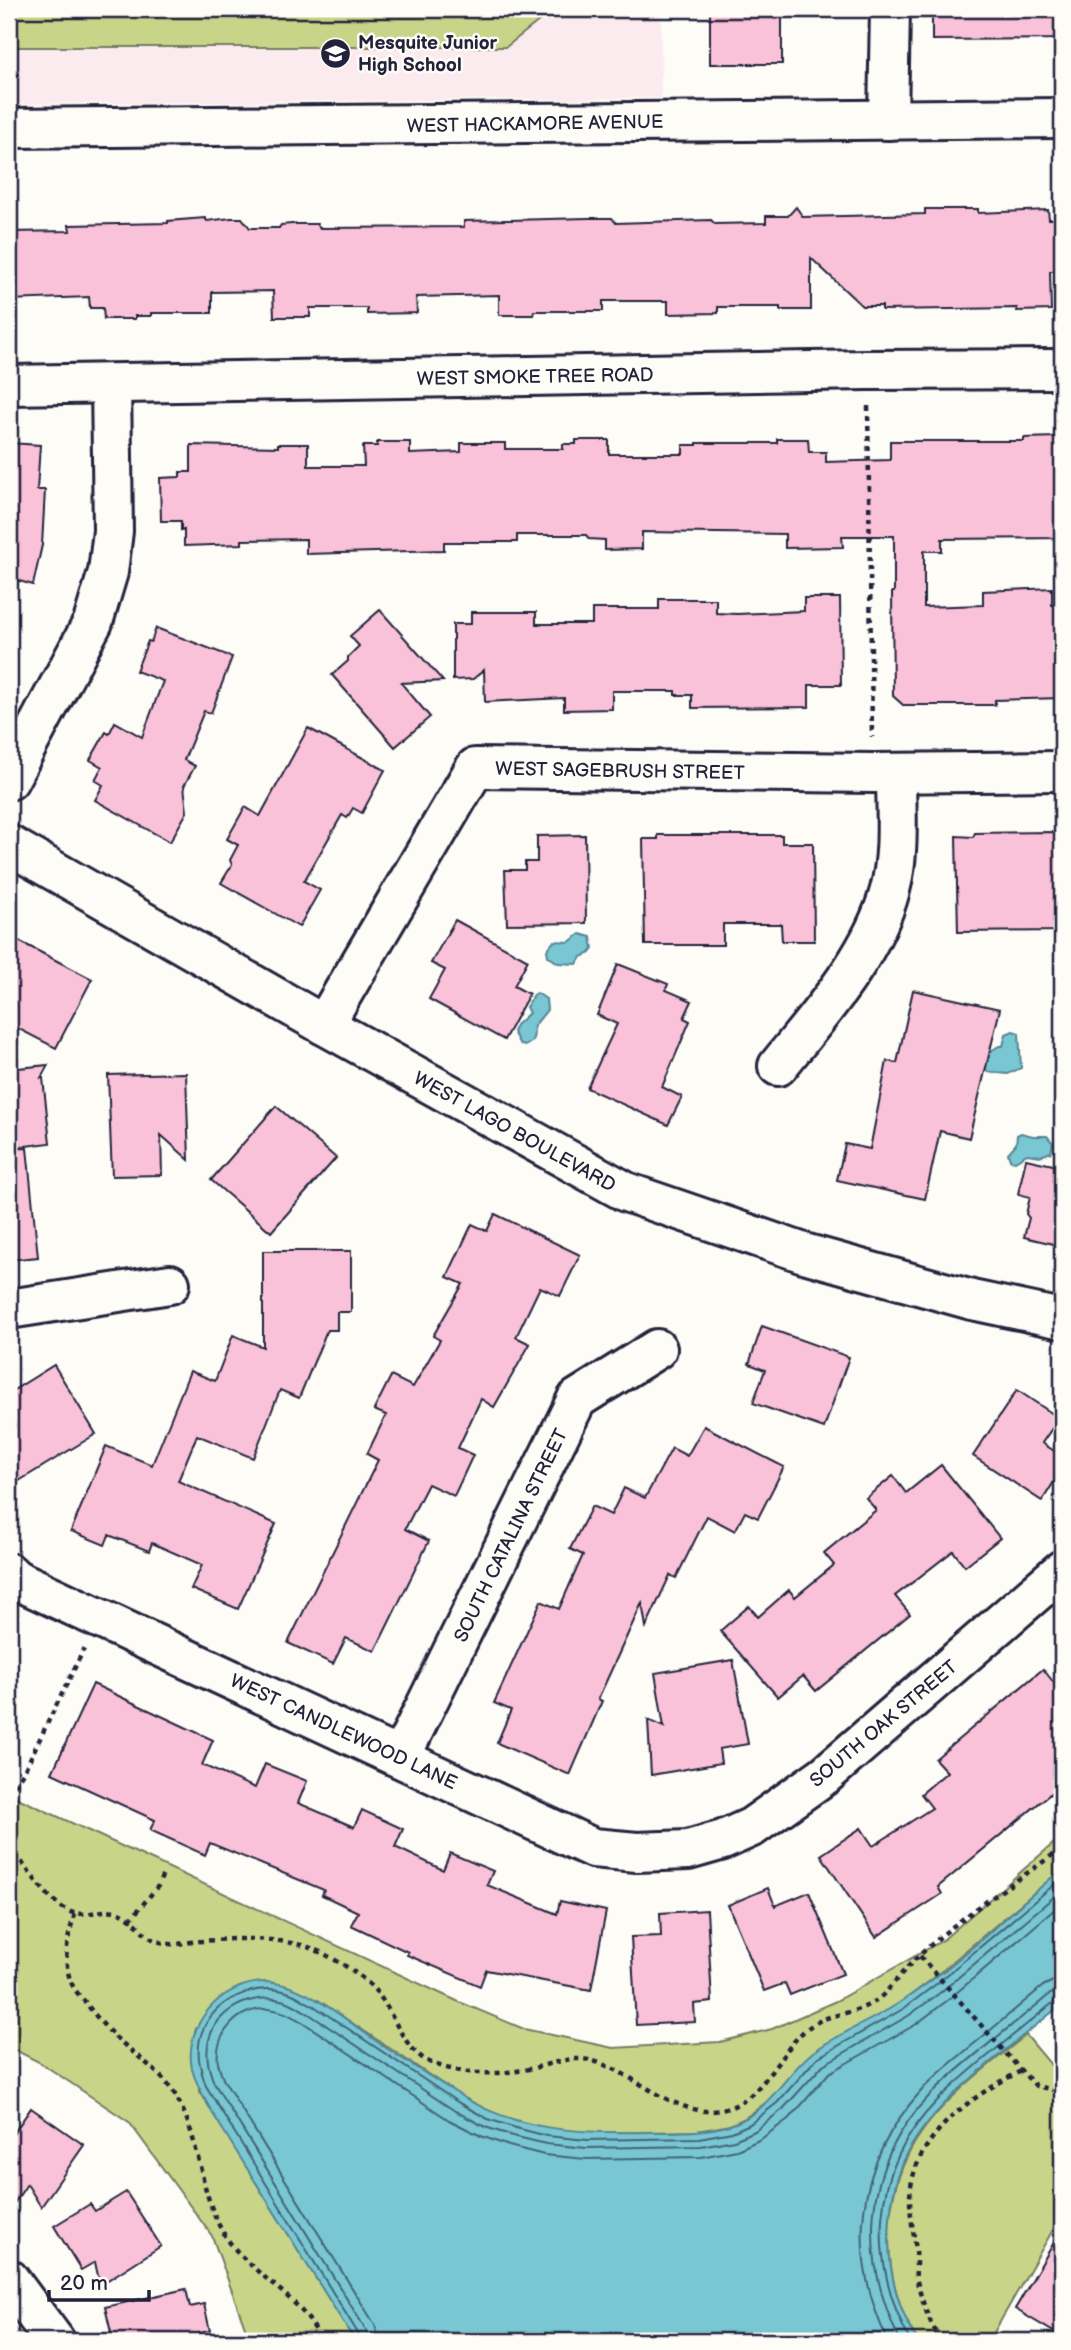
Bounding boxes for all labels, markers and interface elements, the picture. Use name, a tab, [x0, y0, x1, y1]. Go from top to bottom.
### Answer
place label: Mesquite Junior High School	[358, 32, 498, 77]
school or university icon: Mesquite Junior High School	[318, 36, 352, 70]
street label: WEST HACKAMORE AVENUE	[406, 111, 664, 138]
street label: WEST SMOKE TREE ROAD	[416, 364, 654, 391]
street label: WEST SAGEBRUSH STREET	[495, 758, 746, 785]
street label: WEST LAGO BOULEVARD	[409, 1067, 619, 1198]
street label: SOUTH CATALINA STREET	[450, 1425, 573, 1646]
street label: SOUTH OAK STREET	[806, 1655, 963, 1793]
street label: WEST CANDLEWOOD LANE	[226, 1670, 461, 1795]
scale bar	[49, 2259, 149, 2303]
text: 20 m	[60, 2271, 108, 2296]

